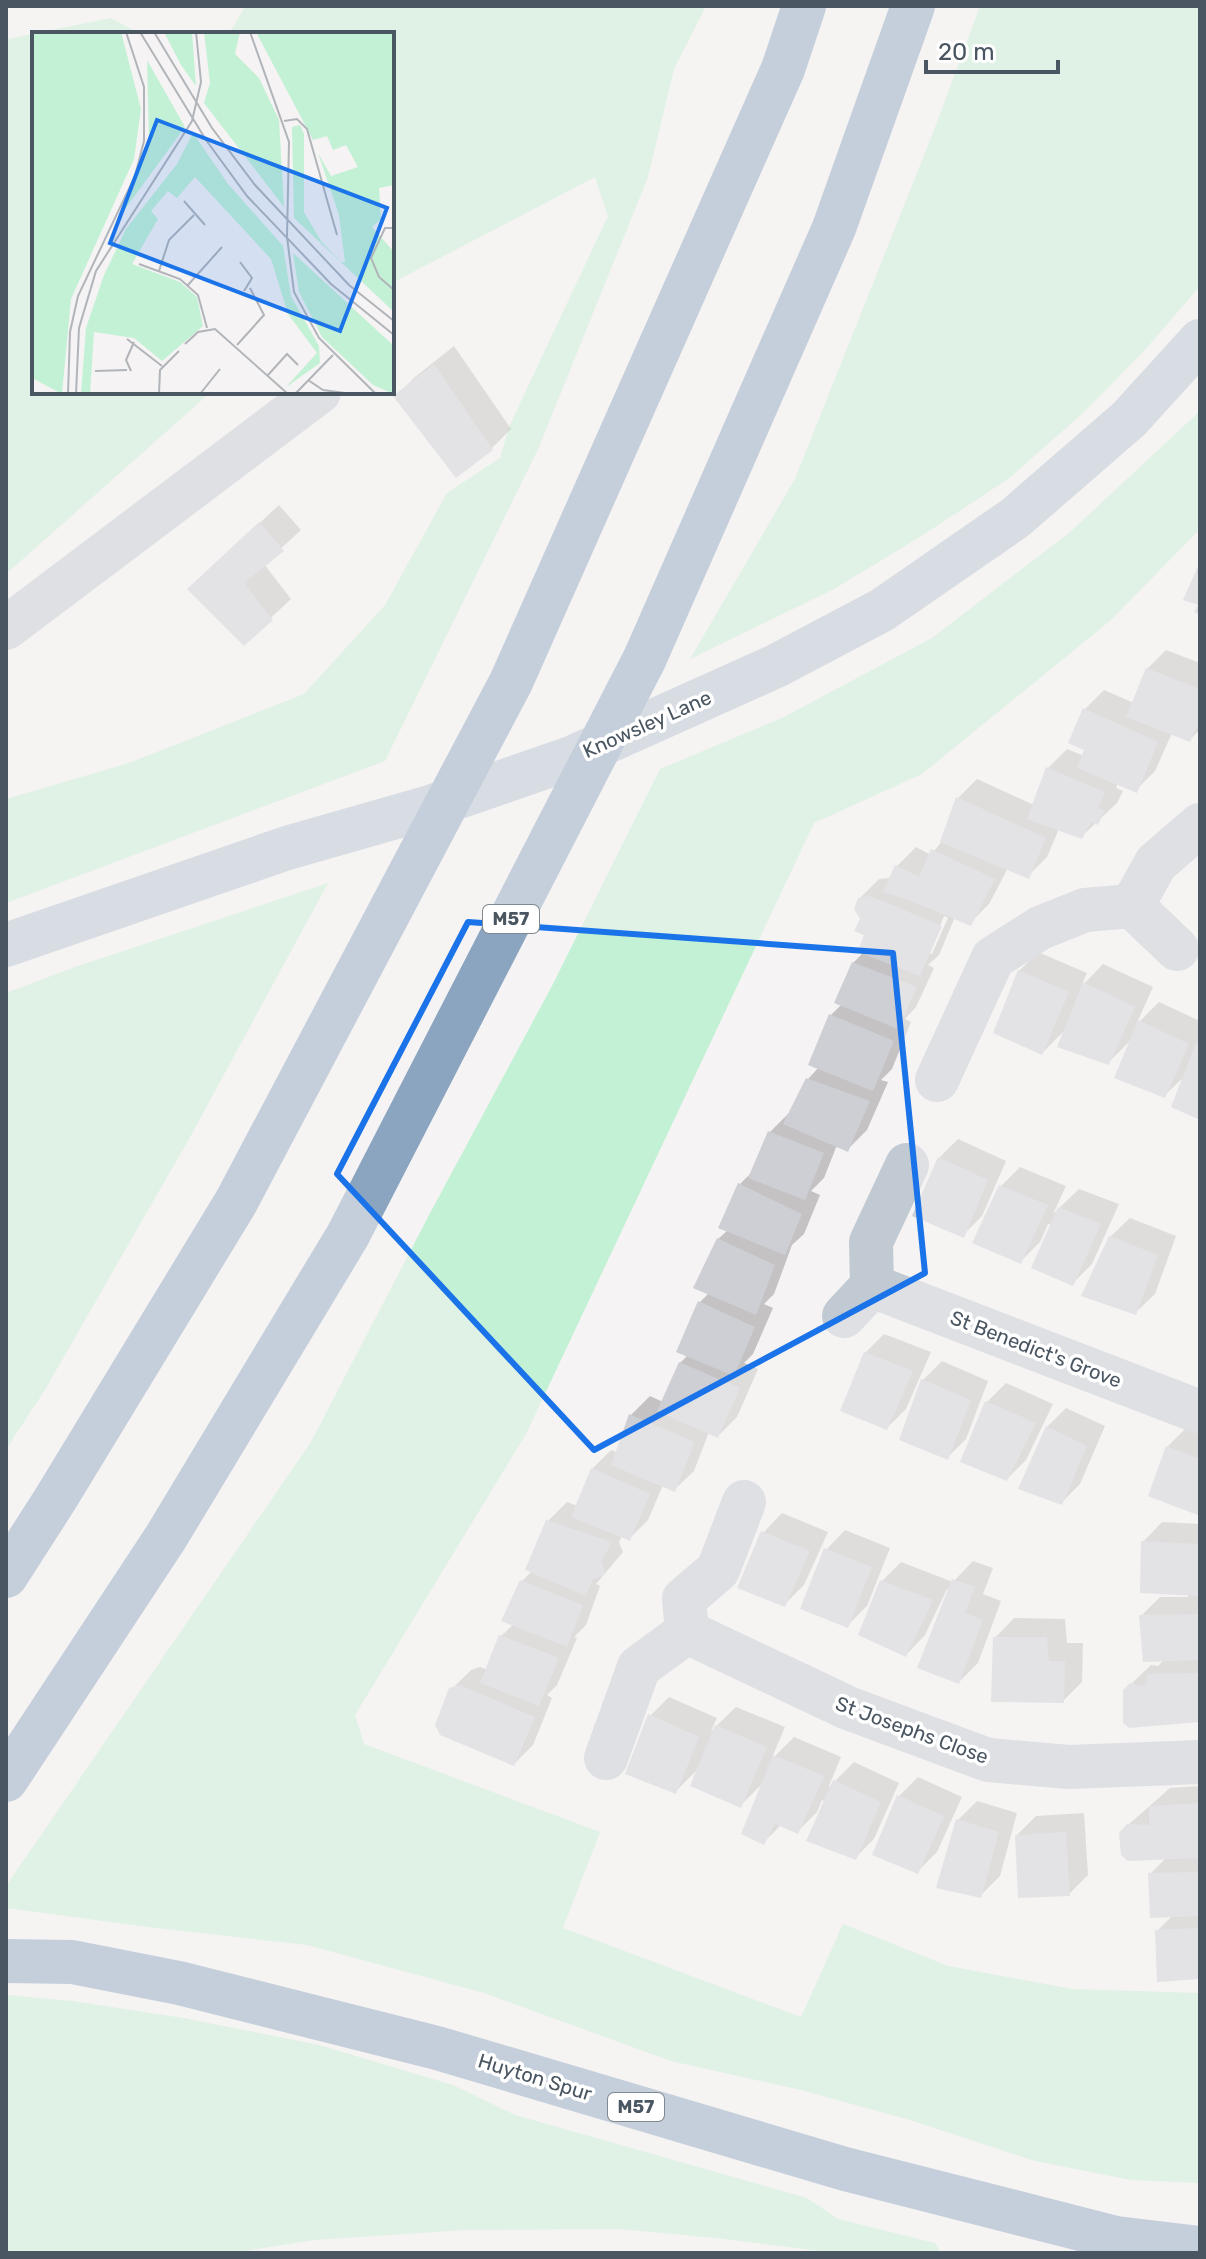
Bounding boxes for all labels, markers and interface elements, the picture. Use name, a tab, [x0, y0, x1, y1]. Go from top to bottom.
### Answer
scale bar	[926, 24, 1058, 74]
inset map	[32, 32, 394, 394]
text: 20 m	[938, 38, 995, 66]
street label: Knowsley Lane	[579, 685, 715, 763]
road number: M57	[483, 905, 539, 933]
street label: St Benedict's Grove	[947, 1305, 1125, 1393]
street label: St Josephs Close	[832, 1691, 992, 1769]
street label: Huyton Spur	[475, 2048, 595, 2106]
road number: M57	[608, 2093, 664, 2121]

